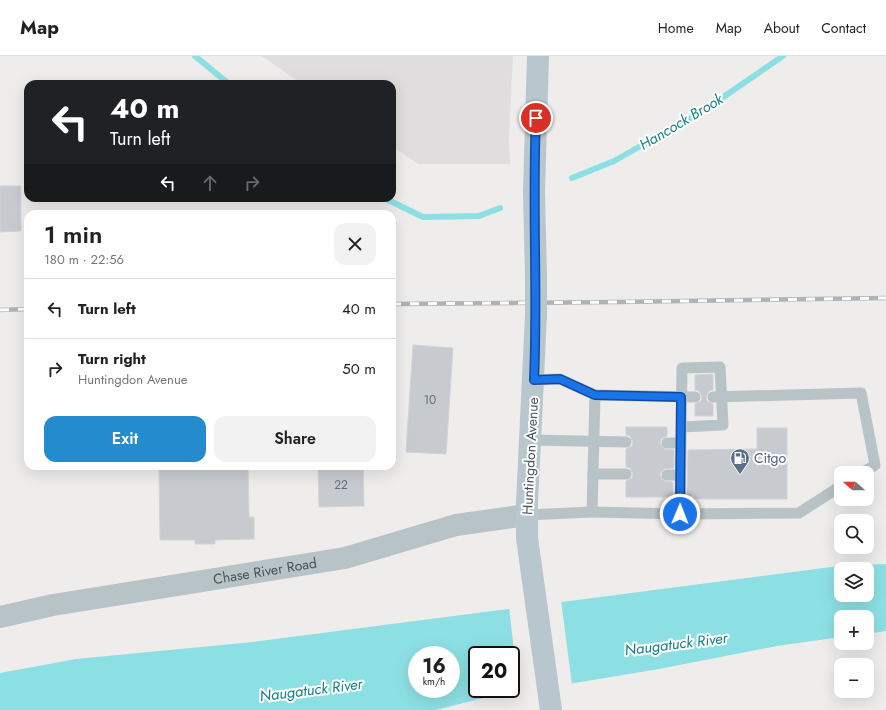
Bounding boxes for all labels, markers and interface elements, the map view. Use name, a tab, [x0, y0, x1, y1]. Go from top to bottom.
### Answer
text: Map	[20, 14, 59, 41]
text: Home	[658, 18, 694, 38]
text: Map	[716, 18, 742, 38]
text: About	[764, 18, 799, 38]
text: Contact	[821, 18, 866, 38]
text: 40 m	[110, 88, 179, 129]
water label: Hancock Brook	[635, 88, 728, 156]
icon: left	[44, 96, 96, 148]
pin	[519, 101, 553, 135]
icon: arrive	[525, 107, 547, 129]
text: Turn left	[110, 126, 170, 152]
icon: left	[157, 172, 179, 194]
icon: ahead	[199, 172, 221, 194]
icon: right	[241, 172, 263, 194]
text: 1 min	[44, 217, 102, 252]
button: close	[334, 223, 376, 265]
text: 180 m · 22:56	[44, 250, 124, 269]
icon: left	[44, 298, 66, 320]
text: Turn left	[78, 298, 136, 320]
text: 40 m	[342, 298, 376, 320]
text: Turn right	[78, 348, 146, 370]
icon: right	[44, 358, 66, 380]
text: 50 m	[342, 358, 376, 380]
text: Huntingdon Avenue	[78, 370, 187, 389]
house number: 10	[424, 391, 436, 409]
street label: Huntingdon Avenue	[517, 397, 543, 515]
button: Exit	[44, 416, 206, 462]
button: Share	[214, 416, 376, 462]
fuel station icon: Citgo	[729, 447, 751, 475]
place label: Citgo	[754, 448, 787, 468]
north arrow	[834, 466, 874, 506]
map controls	[834, 466, 874, 698]
house number: 22	[334, 476, 348, 494]
position arrow	[659, 493, 701, 535]
button: search	[834, 514, 874, 554]
street label: Chase River Road	[212, 553, 318, 589]
button: layers	[834, 562, 874, 602]
button: +	[834, 610, 874, 650]
water label: Naugatuck River	[623, 627, 730, 661]
speed limit sign: 20	[468, 646, 520, 698]
text: 16	[422, 652, 446, 681]
button: −	[834, 658, 874, 698]
water label: Naugatuck River	[258, 673, 365, 707]
text: km/h	[423, 674, 445, 689]

